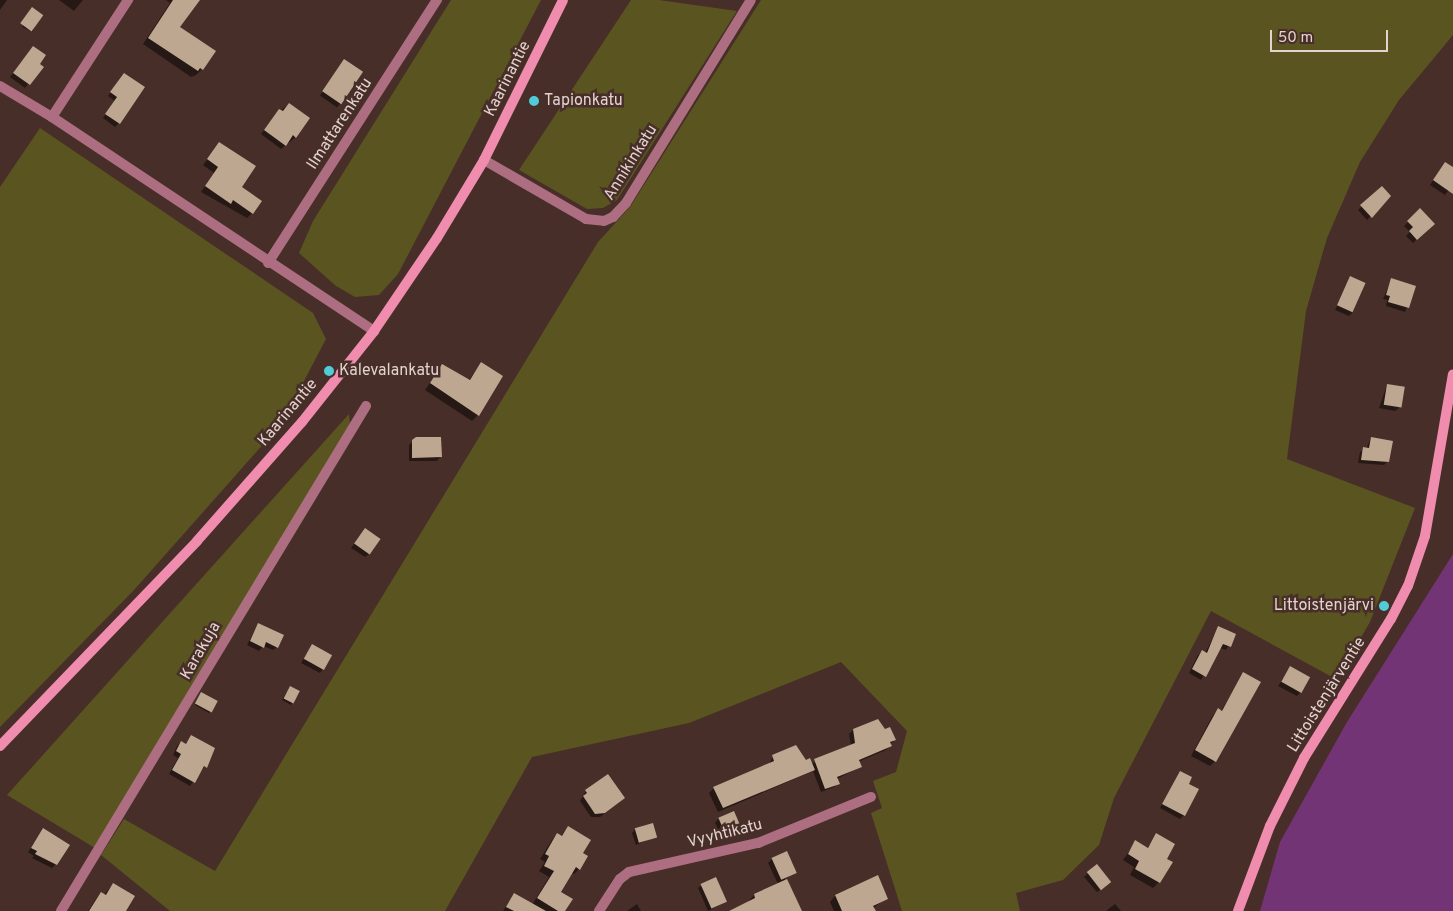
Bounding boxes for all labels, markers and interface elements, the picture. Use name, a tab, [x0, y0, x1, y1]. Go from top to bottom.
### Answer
scale bar	[1273, 20, 1390, 52]
text: 50 m	[1278, 29, 1313, 48]
street label: Kaarinantie	[481, 38, 535, 120]
street label: Ilmattarenkatu	[303, 75, 377, 173]
place label: Tapionkatu	[544, 91, 623, 111]
marker: Tapionkatu	[528, 95, 540, 107]
street label: Annikinkatu	[600, 122, 662, 204]
place label: Kalevalankatu	[339, 361, 439, 381]
marker: Kalevalankatu	[323, 365, 335, 377]
street label: Kaarinantie	[254, 375, 322, 451]
place label: Littoistenjärvi	[1274, 596, 1374, 616]
marker: Littoistenjärvi	[1378, 600, 1390, 612]
street label: Karakuja	[177, 619, 225, 683]
street label: Littoistenjärventie	[1284, 634, 1370, 756]
street label: Vyyhtikatu	[685, 815, 765, 853]

